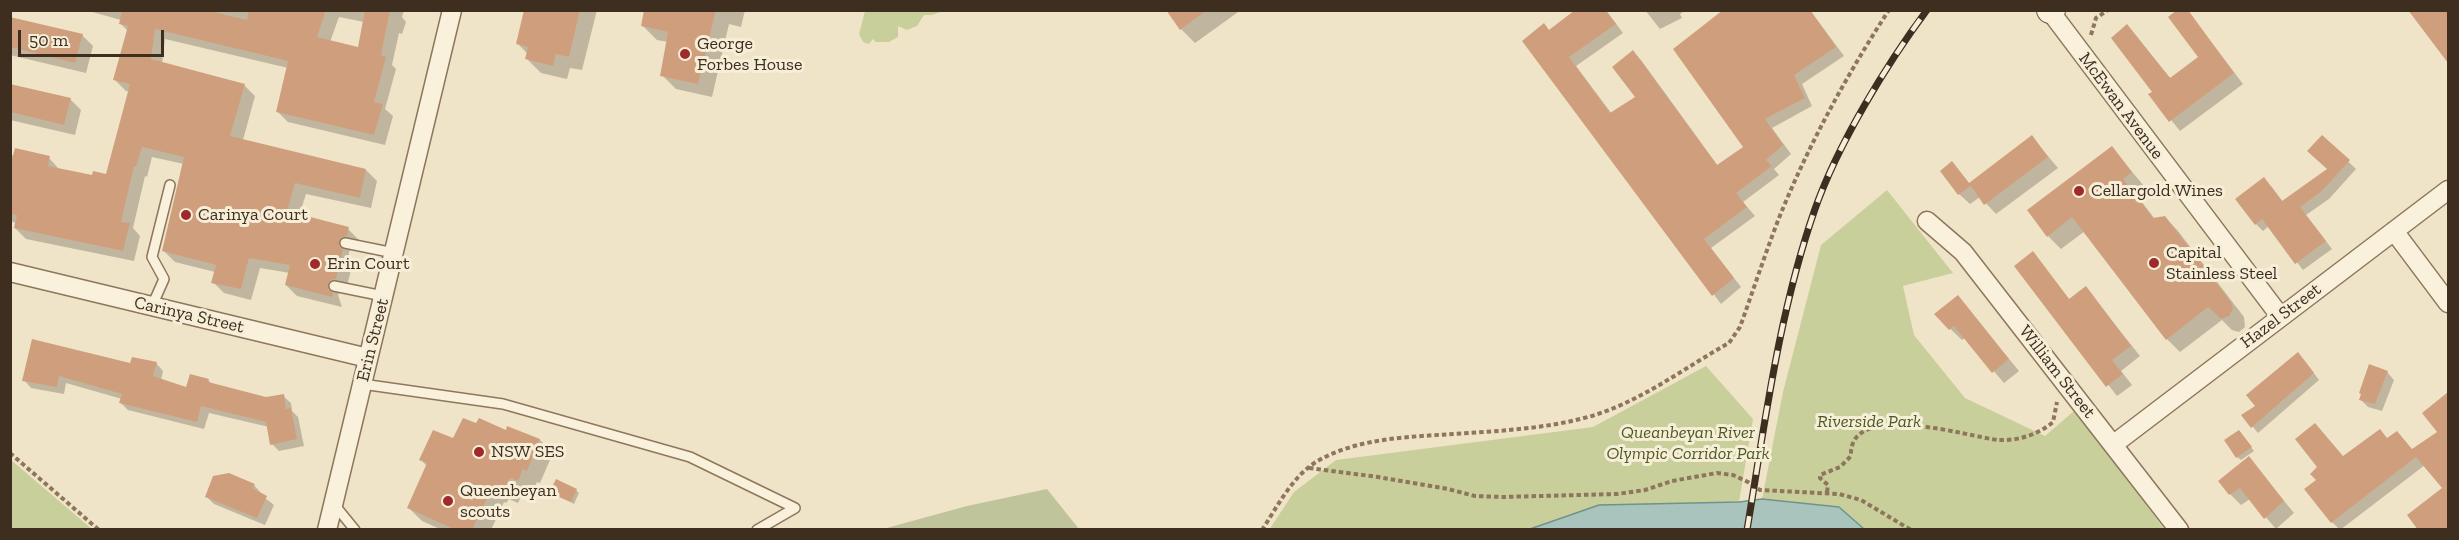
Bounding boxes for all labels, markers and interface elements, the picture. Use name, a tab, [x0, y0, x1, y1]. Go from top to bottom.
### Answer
scale bar	[21, 18, 166, 56]
text: 50 m	[29, 29, 68, 51]
place label: George Forbes House	[697, 33, 802, 76]
marker: George Forbes House	[678, 47, 692, 61]
street label: McEwan Avenue	[2074, 48, 2168, 164]
place label: Cellargold Wines	[2091, 180, 2223, 202]
marker: Cellargold Wines	[2072, 184, 2086, 198]
place label: Carinya Court	[198, 204, 308, 226]
marker: Carinya Court	[179, 208, 193, 222]
place label: Capital Stainless Steel	[2166, 242, 2277, 284]
place label: Erin Court	[327, 253, 410, 275]
marker: Capital Stainless Steel	[2147, 256, 2161, 270]
marker: Erin Court	[308, 257, 322, 271]
street label: Hazel Street	[2236, 279, 2326, 353]
street label: Carinya Street	[132, 292, 246, 338]
street label: Erin Street	[352, 296, 394, 384]
street label: William Street	[2014, 321, 2100, 423]
park label: Riverside Park	[1817, 411, 1921, 433]
park label: Queanbeyan River Olympic Corridor Park	[1606, 422, 1770, 464]
place label: NSW SES	[491, 441, 564, 463]
marker: NSW SES	[472, 445, 486, 459]
place label: Queenbeyan scouts	[460, 480, 557, 522]
marker: Queenbeyan scouts	[441, 494, 455, 508]

